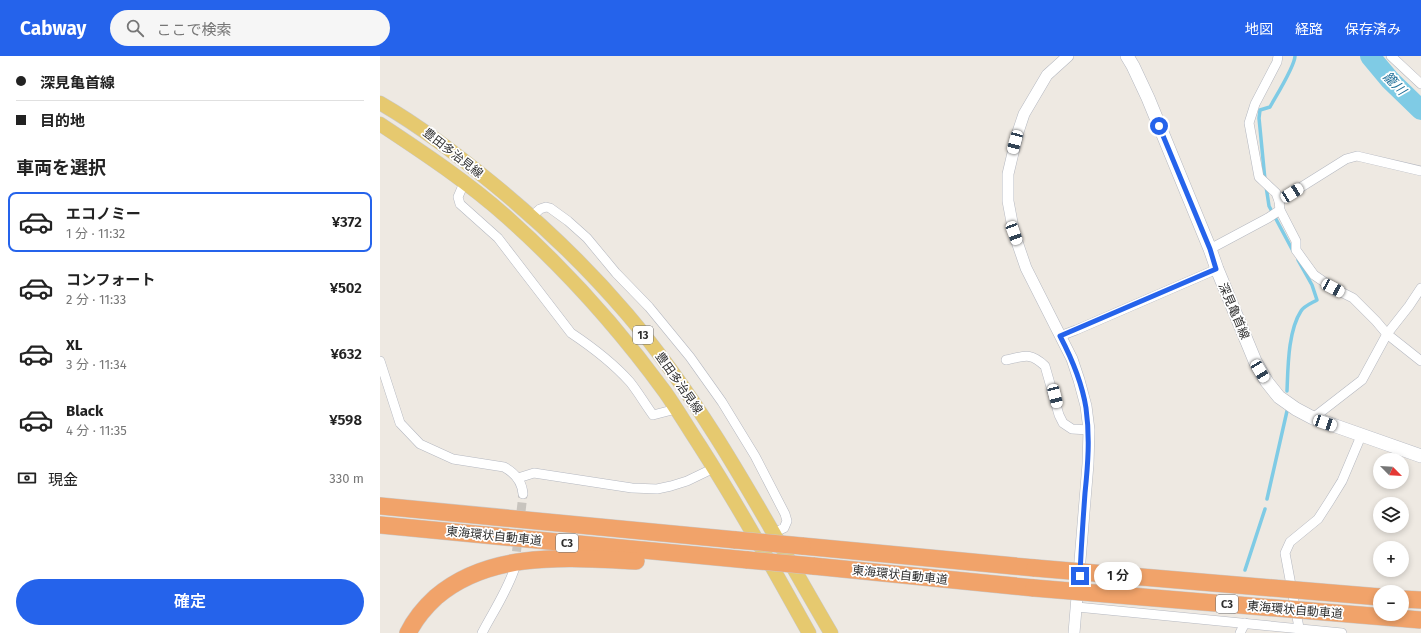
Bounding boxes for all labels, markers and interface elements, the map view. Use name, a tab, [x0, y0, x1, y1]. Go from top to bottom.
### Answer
search box	[110, 10, 390, 46]
text: Cabway	[20, 17, 86, 40]
icon: search	[124, 17, 146, 39]
text: ここで検索	[156, 21, 231, 39]
text: 地図	[1245, 21, 1273, 38]
text: 経路	[1295, 21, 1323, 38]
text: 保存済み	[1345, 21, 1401, 38]
water label: 籠川	[1380, 69, 1410, 99]
text: 深見亀首線	[40, 74, 115, 92]
text: 目的地	[40, 112, 85, 130]
route start	[1150, 117, 1168, 135]
street label: 豊田多治見線	[420, 125, 486, 181]
car	[1006, 129, 1024, 155]
text: 車両を選択	[16, 157, 106, 179]
car	[1279, 182, 1305, 204]
icon: car	[18, 204, 54, 240]
text: エコノミー	[66, 205, 141, 223]
text: ¥372	[332, 213, 362, 231]
car	[1004, 220, 1024, 246]
text: 1 分 · 11:32	[66, 226, 125, 241]
icon: car	[18, 270, 54, 306]
text: コンフォート	[66, 271, 156, 289]
car	[1320, 277, 1346, 299]
text: ¥502	[330, 279, 362, 297]
street label: 深見亀首線	[1216, 281, 1252, 341]
text: 2 分 · 11:33	[66, 292, 126, 307]
road number: 13	[633, 326, 653, 344]
icon: car	[18, 336, 54, 372]
text: XL	[66, 336, 82, 354]
text: ¥632	[331, 345, 362, 363]
street label: 豊田多治見線	[653, 349, 705, 417]
text: 3 分 · 11:34	[66, 357, 127, 372]
car	[1249, 358, 1271, 384]
car	[1046, 383, 1064, 409]
icon: car	[18, 402, 54, 438]
text: Black	[66, 402, 103, 420]
text: ¥598	[329, 411, 362, 429]
car	[1312, 413, 1338, 433]
text: 4 分 · 11:35	[66, 423, 127, 438]
north arrow	[1373, 453, 1409, 489]
map controls	[1373, 453, 1409, 621]
icon: cash	[16, 467, 38, 489]
text: 現金	[48, 471, 78, 489]
text: 330 m	[329, 471, 364, 486]
button: layers	[1373, 497, 1409, 533]
street label: 東海環状自動車道	[446, 524, 542, 548]
road number: C3	[556, 534, 578, 552]
button: +	[1373, 541, 1409, 577]
callout: 1 分	[1094, 562, 1142, 590]
street label: 東海環状自動車道	[852, 563, 948, 587]
route end	[1071, 567, 1089, 585]
text: 1 分	[1107, 568, 1129, 583]
button: 確定	[16, 579, 364, 625]
button: −	[1373, 585, 1409, 621]
road number: C3	[1216, 595, 1238, 613]
street label: 東海環状自動車道	[1247, 599, 1343, 621]

